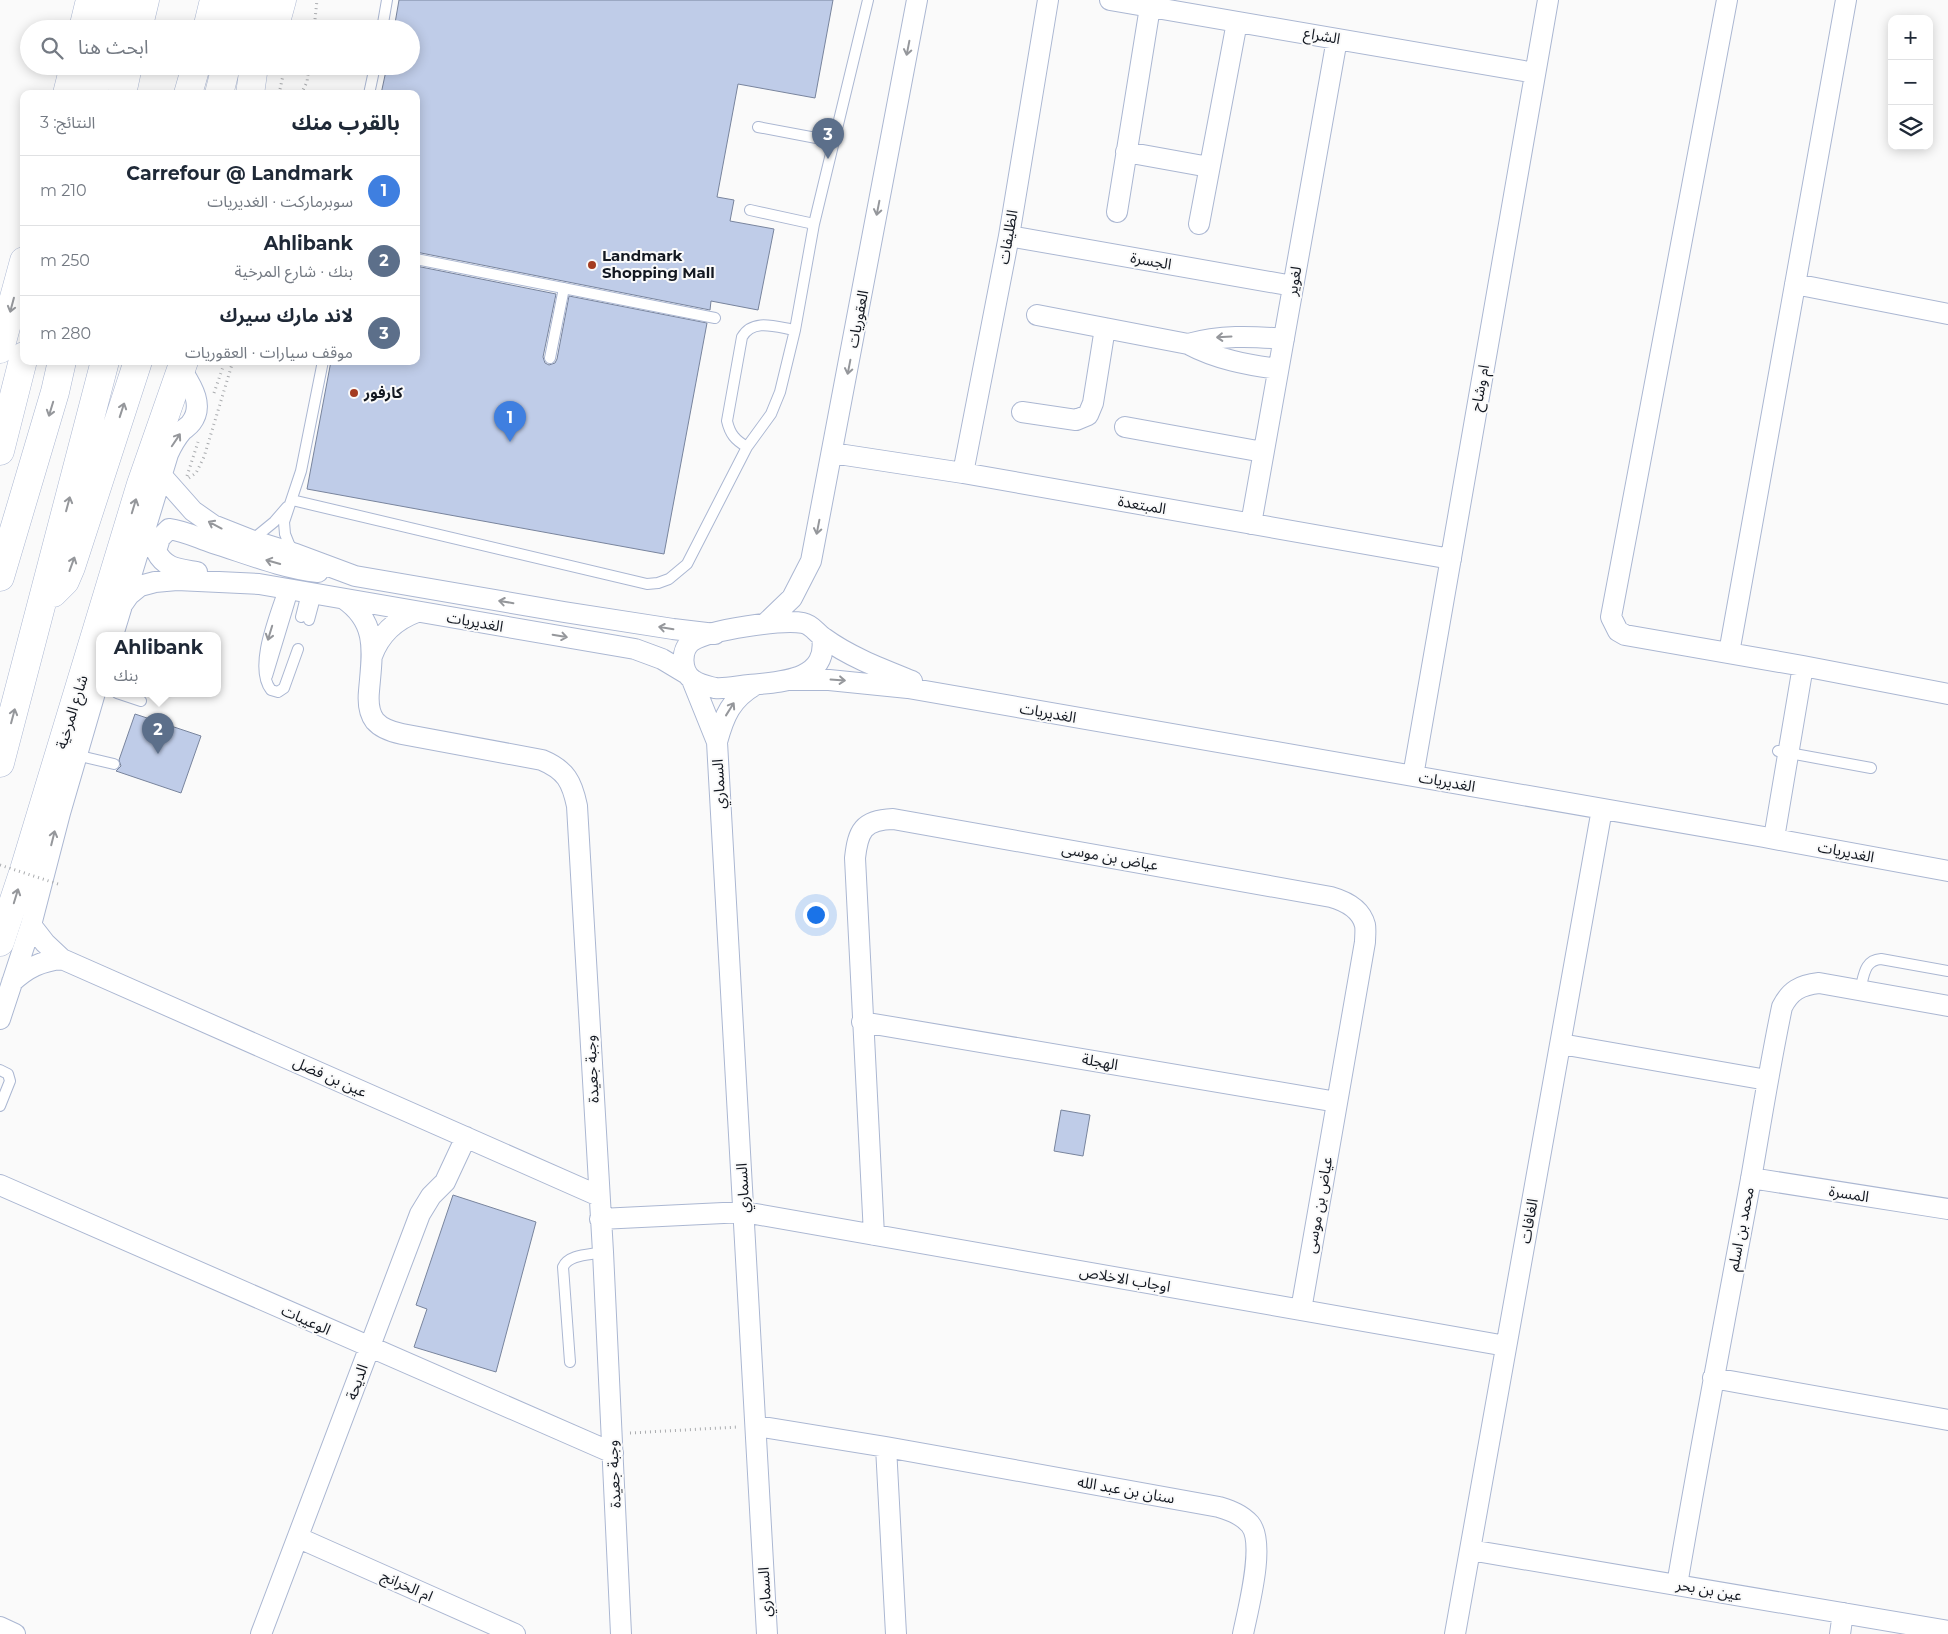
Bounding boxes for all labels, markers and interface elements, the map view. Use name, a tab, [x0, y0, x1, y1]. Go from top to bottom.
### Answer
map controls	[1888, 15, 1933, 150]
button: +	[1888, 15, 1933, 60]
search box	[20, 20, 420, 75]
street label: الشراع	[1302, 23, 1342, 51]
icon: search	[38, 34, 66, 62]
text: ابحث هنا	[78, 36, 148, 59]
one-way arrow	[903, 40, 913, 56]
button: −	[1888, 60, 1933, 105]
button: layers	[1888, 105, 1933, 150]
text: بالقرب منك	[292, 110, 400, 135]
text: النتائج: 3	[40, 113, 95, 132]
pin: 3	[812, 118, 844, 159]
text: Carrefour @ Landmark	[126, 162, 353, 185]
text: 210 m	[40, 181, 87, 200]
text: 1	[381, 181, 387, 200]
text: سوبرماركت · الغديريات	[207, 192, 353, 211]
one-way arrow	[873, 199, 883, 215]
street label: الظليفات	[993, 208, 1022, 266]
text: Ahlibank	[264, 232, 353, 255]
place label: Landmark Shopping Mall	[602, 246, 715, 282]
street label: الجسرة	[1129, 248, 1173, 273]
text: 250 m	[40, 251, 90, 270]
text: 2	[379, 251, 389, 270]
marker: Landmark Shopping Mall	[586, 259, 598, 271]
text: بنك · شارع المرخية	[235, 262, 353, 281]
street label: لغوير	[1281, 265, 1305, 298]
street label: العقوريات	[843, 288, 872, 349]
one-way arrow	[7, 297, 16, 313]
text: لاند مارك سيرك	[220, 304, 353, 327]
text: 280 m	[40, 324, 91, 343]
text: 3	[379, 324, 389, 343]
one-way arrow	[1216, 333, 1232, 342]
text: موقف سيارات · العقوريات	[185, 343, 353, 362]
one-way arrow	[843, 359, 853, 375]
street label: ام وشاح	[1466, 363, 1496, 413]
place label: كارفور	[363, 383, 403, 402]
marker: كارفور	[348, 387, 360, 399]
one-way arrow	[45, 400, 55, 416]
pin: 1	[494, 401, 526, 442]
one-way arrow	[118, 402, 127, 418]
one-way arrow	[171, 433, 181, 447]
street label: المبتعدة	[1116, 491, 1168, 518]
one-way arrow	[64, 496, 73, 512]
one-way arrow	[130, 498, 140, 514]
one-way arrow	[813, 519, 823, 535]
one-way arrow	[207, 520, 222, 530]
one-way arrow	[67, 557, 77, 572]
one-way arrow	[265, 557, 281, 567]
one-way arrow	[498, 597, 514, 607]
street label: الغديريات	[445, 607, 505, 636]
one-way arrow	[658, 623, 674, 633]
one-way arrow	[265, 625, 275, 641]
popup	[96, 632, 221, 697]
one-way arrow	[551, 632, 567, 642]
text: Ahlibank	[114, 636, 203, 659]
text: بنك	[114, 666, 138, 685]
street label: شارع المرخية	[51, 672, 95, 752]
one-way arrow	[830, 676, 846, 685]
street label: الغديريات	[1018, 698, 1078, 727]
one-way arrow	[725, 702, 735, 716]
one-way arrow	[8, 708, 18, 724]
pin: 2	[142, 713, 174, 754]
street label: السماري	[708, 758, 732, 810]
street label: الغديريات	[1417, 767, 1477, 796]
one-way arrow	[49, 830, 58, 846]
street label: الغديريات	[1816, 837, 1876, 866]
street label: عياض بن موسى	[1060, 839, 1160, 874]
one-way arrow	[11, 888, 21, 904]
your location	[803, 902, 829, 928]
street label: وجبة جعيدة	[580, 1034, 603, 1104]
street label: الهجلة	[1081, 1049, 1120, 1074]
street label: عين بن فضل	[290, 1052, 370, 1101]
street label: عياض بن موسى	[1301, 1155, 1336, 1255]
street label: السماري	[732, 1162, 756, 1214]
street label: المسرة	[1828, 1181, 1870, 1206]
street label: محمد بن اسلم	[1723, 1185, 1760, 1273]
street label: الغافات	[1515, 1197, 1542, 1245]
street label: اوجاب الاخلاص	[1078, 1261, 1172, 1296]
street label: الوعيبات	[279, 1300, 334, 1339]
street label: الديحة	[341, 1361, 372, 1402]
street label: وجبة جعيدة	[602, 1439, 625, 1509]
street label: سنان بن عبد الله	[1076, 1472, 1176, 1507]
street label: ام الخرانج	[377, 1566, 436, 1608]
street label: السماري	[754, 1566, 778, 1618]
street label: عين بن بحر	[1674, 1574, 1744, 1605]

